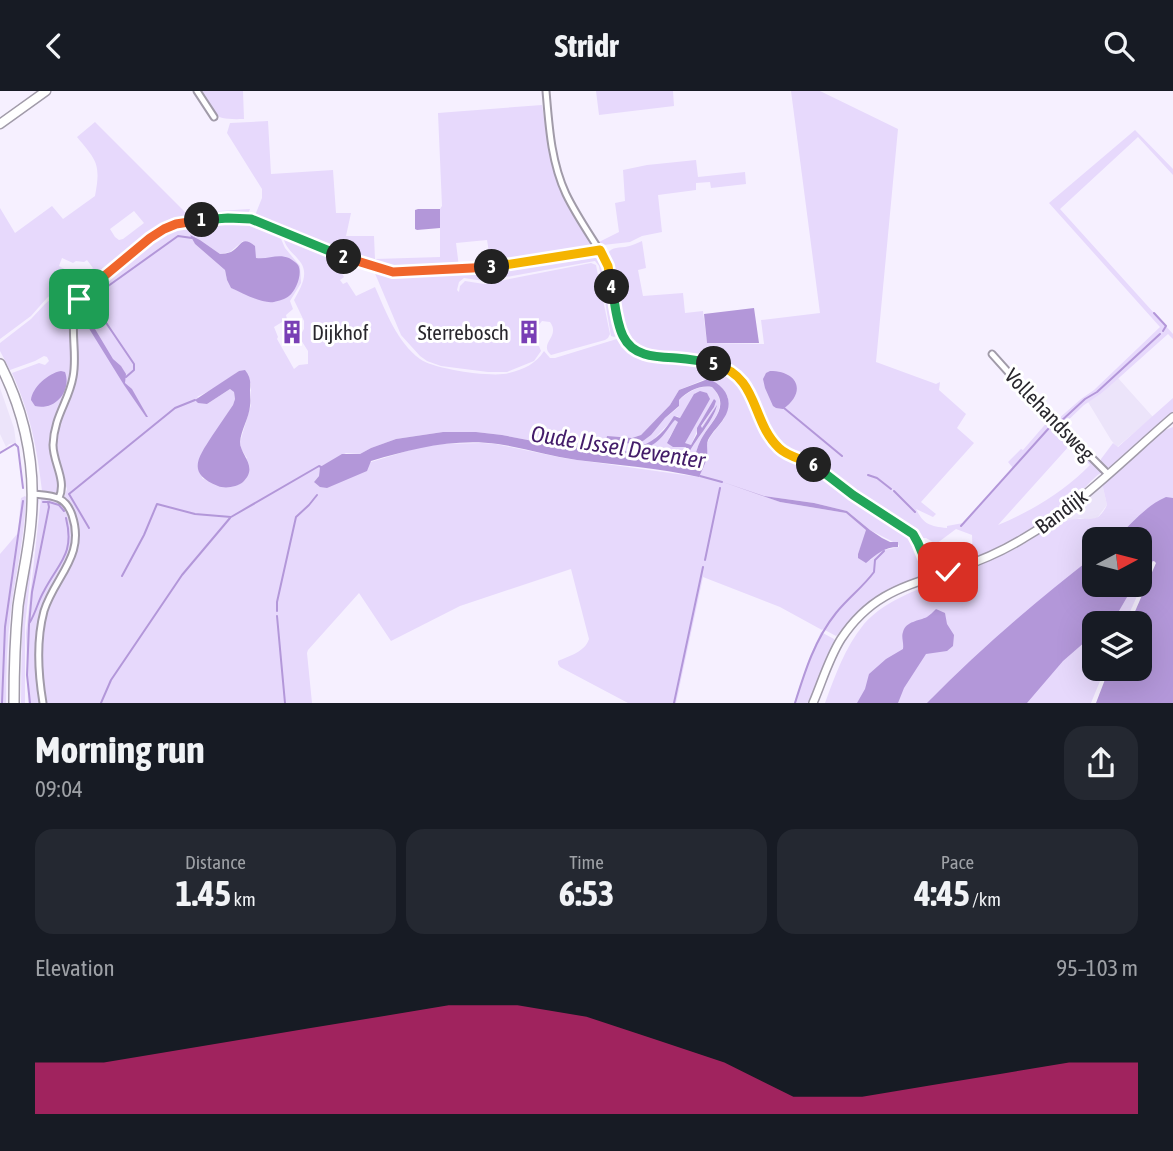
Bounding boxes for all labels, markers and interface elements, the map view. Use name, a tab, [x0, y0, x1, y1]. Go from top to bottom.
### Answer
icon: back	[35, 27, 73, 65]
text: Stridr	[554, 27, 619, 64]
icon: search	[1100, 27, 1138, 65]
pin: 1	[184, 202, 220, 237]
text: 1	[197, 208, 206, 230]
pin: 2	[326, 239, 362, 275]
text: 2	[339, 245, 348, 267]
pin: 3	[475, 249, 510, 285]
text: 3	[487, 255, 496, 277]
pin	[49, 269, 109, 329]
pin: 4	[594, 269, 630, 305]
text: 4	[607, 275, 616, 297]
icon: arrive	[60, 280, 98, 318]
building icon: Dijkhof	[278, 318, 306, 346]
building icon: Sterrebosch	[515, 318, 543, 346]
place label: Dijkhof	[312, 320, 369, 344]
place label: Sterrebosch	[418, 320, 509, 344]
pin: 5	[696, 347, 732, 381]
text: 5	[709, 352, 718, 374]
street label: Vollehandsweg	[1000, 363, 1100, 465]
water label: Oude IJssel Deventer	[529, 420, 708, 474]
pin: 6	[796, 447, 832, 483]
text: 6	[809, 453, 818, 475]
street label: Bandijk	[1030, 484, 1092, 538]
north arrow	[1082, 527, 1152, 597]
map controls	[1082, 527, 1152, 681]
pin	[918, 542, 978, 602]
icon: check	[929, 553, 967, 591]
button: layers	[1082, 611, 1152, 681]
button: share	[1064, 726, 1138, 800]
text: Morning run	[35, 728, 205, 771]
text: 09:04	[35, 776, 83, 802]
text: Distance	[185, 851, 246, 873]
text: Time	[569, 851, 604, 873]
text: Pace	[941, 851, 974, 873]
text: 1.45	[175, 873, 231, 913]
text: 6:53	[559, 873, 614, 913]
text: 4:45	[914, 873, 970, 913]
text: km	[231, 888, 256, 910]
text: /km	[970, 888, 1001, 910]
text: Elevation	[35, 955, 115, 981]
text: 95–103 m	[1056, 955, 1138, 981]

